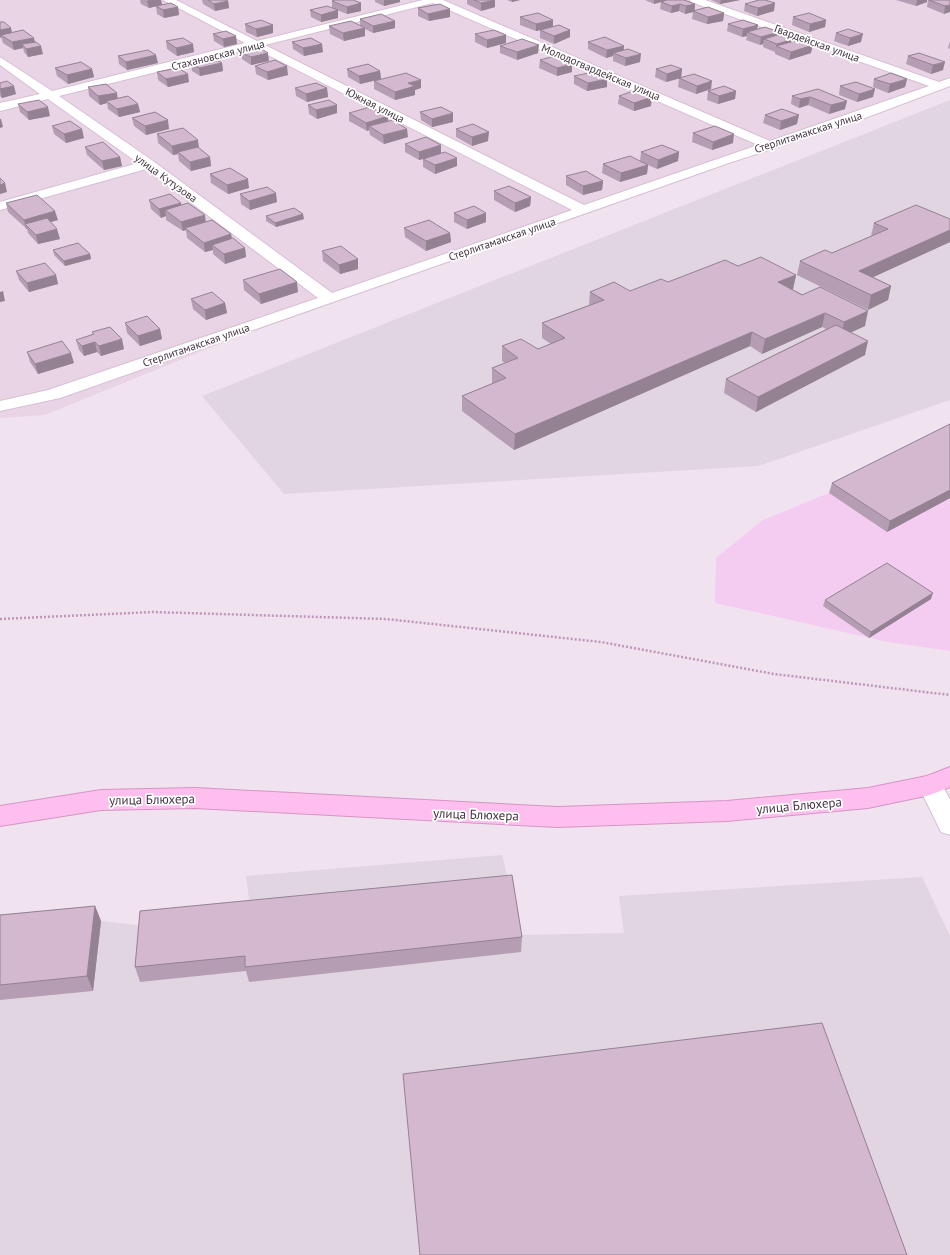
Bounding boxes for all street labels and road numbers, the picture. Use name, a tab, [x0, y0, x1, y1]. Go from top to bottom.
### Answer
street label: Гвардейская улица	[772, 21, 862, 65]
street label: Стахановская улица	[170, 37, 266, 73]
street label: Молодогвардейская улица	[539, 41, 663, 103]
street label: Южная улица	[343, 84, 407, 126]
street label: Стерлитамакская улица	[752, 108, 864, 156]
street label: улица Кутузова	[132, 151, 200, 205]
street label: Стерлитамакская улица	[447, 214, 557, 264]
street label: Стерлитамакская улица	[141, 320, 251, 370]
street label: улица Блюхера	[109, 790, 195, 809]
street label: улица Блюхера	[756, 793, 843, 818]
street label: улица Блюхера	[433, 805, 519, 824]

